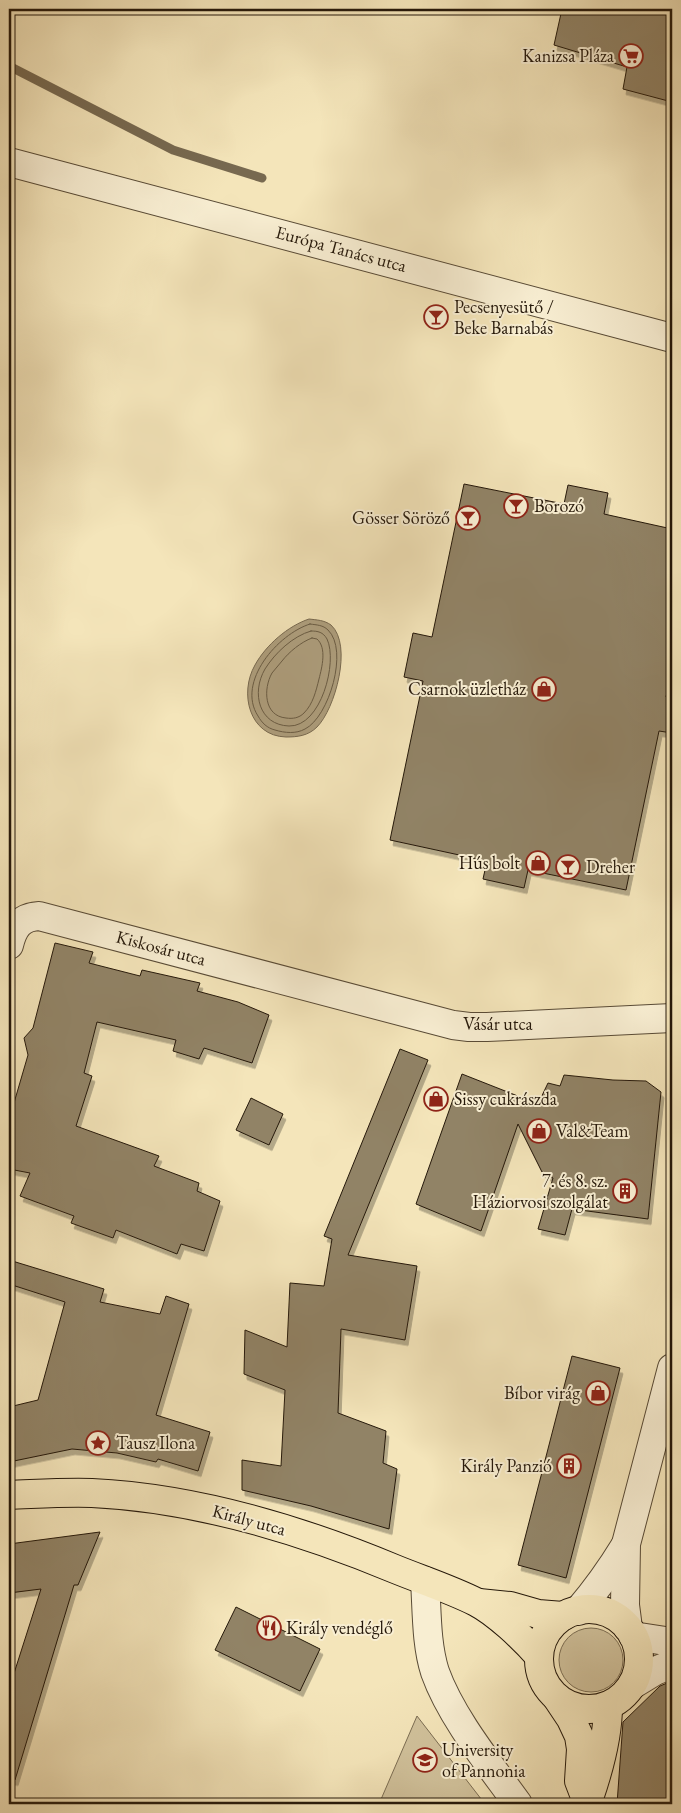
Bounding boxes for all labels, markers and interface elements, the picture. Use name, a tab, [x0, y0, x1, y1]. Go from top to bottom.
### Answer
supermarket icon: Kanizsa Pláza	[618, 43, 644, 69]
place label: Kanizsa Pláza	[522, 44, 615, 67]
street label: Európa Tanács utca	[273, 220, 410, 277]
place label: Pecsenyesütő / Beke Barnabás	[454, 295, 554, 339]
bar icon: Pecsenyesütő / Beke Barnabás	[423, 304, 449, 330]
bar icon: Borozó	[503, 493, 529, 519]
place label: Borozó	[534, 494, 584, 517]
bar icon: Gösser Söröző	[455, 505, 481, 531]
place label: Gösser Söröző	[352, 506, 450, 529]
shop icon: Csarnok üzletház	[531, 676, 557, 702]
place label: Csarnok üzletház	[408, 677, 526, 700]
shop icon: Hús bolt	[525, 850, 551, 876]
place label: Hús bolt	[459, 851, 520, 874]
bar icon: Dreher	[555, 854, 581, 880]
place label: Dreher	[586, 855, 635, 878]
street label: Kiskosár utca	[114, 925, 209, 971]
street label: Vásár utca	[463, 1012, 534, 1035]
shop icon: Sissy cukrászda	[423, 1086, 449, 1112]
place label: Sissy cukrászda	[454, 1087, 558, 1110]
shop icon: Val&Team	[526, 1118, 552, 1144]
place label: Val&Team	[556, 1119, 629, 1142]
place label: 7. és 8. sz. Háziorvosi szolgálat	[473, 1169, 608, 1213]
building icon: 7. és 8. sz. Háziorvosi szolgálat	[612, 1178, 638, 1204]
shop icon: Bíbor virág	[585, 1380, 611, 1406]
place label: Bíbor virág	[504, 1381, 580, 1404]
place icon: Tausz Ilona	[85, 1430, 111, 1456]
place label: Tausz Ilona	[116, 1431, 196, 1454]
building icon: Király Panzió	[556, 1453, 582, 1479]
place label: Király Panzió	[461, 1454, 552, 1477]
street label: Király utca	[210, 1499, 289, 1541]
restaurant icon: Király vendéglő	[256, 1615, 282, 1641]
place label: Király vendéglő	[286, 1616, 393, 1639]
place label: University of Pannonia	[442, 1738, 526, 1782]
school or university icon: University of Pannonia	[412, 1747, 438, 1773]

